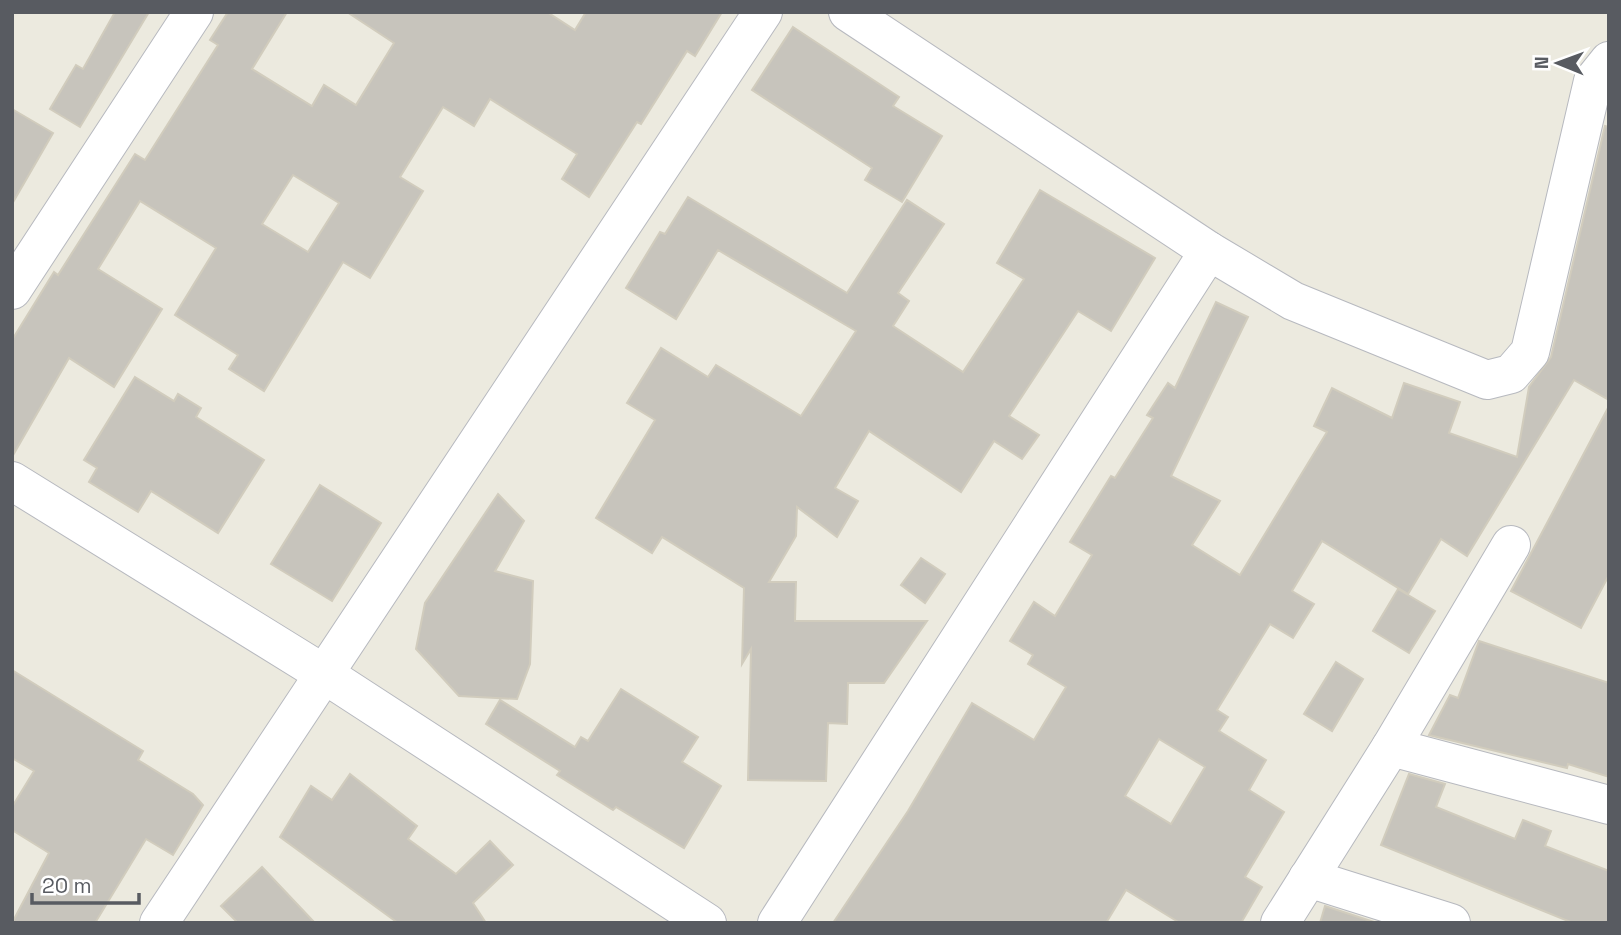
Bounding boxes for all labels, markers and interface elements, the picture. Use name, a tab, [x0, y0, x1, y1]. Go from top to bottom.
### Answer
north arrow	[1523, 28, 1593, 98]
text: N	[1529, 56, 1554, 69]
scale bar	[32, 862, 138, 906]
text: 20 m	[42, 872, 92, 899]

